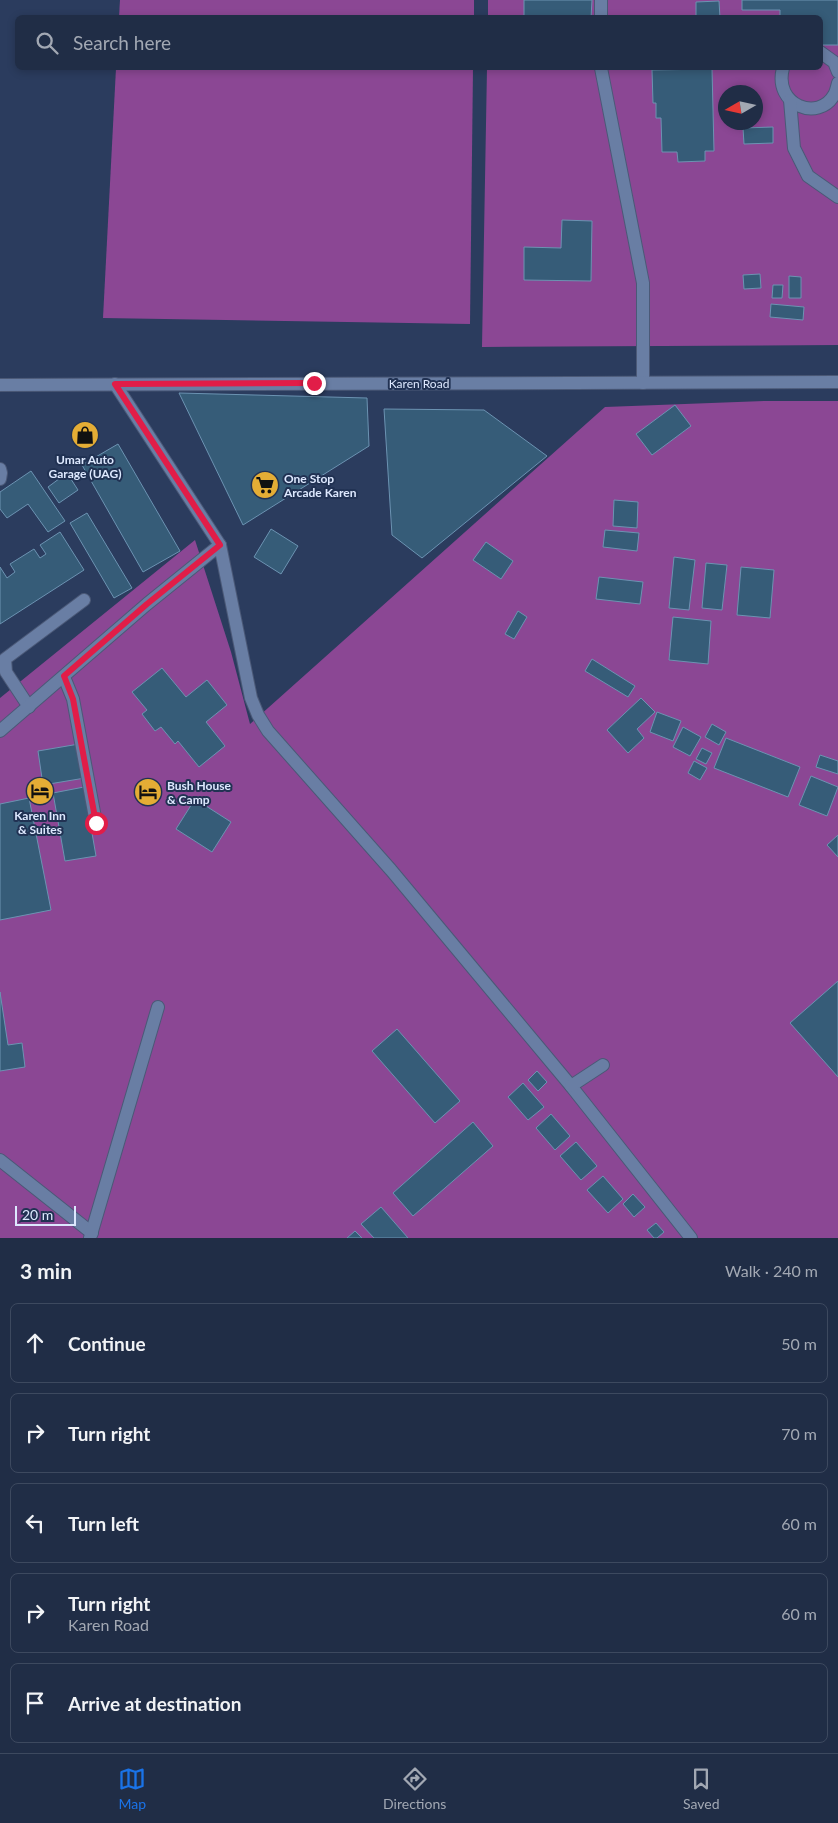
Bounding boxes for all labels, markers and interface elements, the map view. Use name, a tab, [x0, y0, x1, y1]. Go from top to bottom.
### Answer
search box	[15, 15, 823, 70]
icon: search	[33, 29, 61, 57]
text: Search here	[73, 31, 171, 54]
north arrow	[718, 85, 763, 130]
route end	[303, 372, 326, 395]
street label: Karen Road	[389, 376, 449, 391]
shop icon: Umar Auto Garage (UAG)	[70, 420, 100, 450]
place label: Umar Auto Garage (UAG)	[49, 452, 121, 481]
supermarket icon: One Stop Arcade Karen	[250, 470, 280, 500]
place label: One Stop Arcade Karen	[283, 471, 357, 500]
hotel icon: Karen Inn & Suites	[25, 776, 55, 806]
hotel icon: Bush House & Camp	[133, 777, 163, 807]
place label: Bush House & Camp	[167, 778, 232, 807]
place label: Karen Inn & Suites	[14, 808, 66, 837]
route start	[85, 812, 108, 835]
scale bar	[15, 1203, 76, 1226]
text: 20 m	[22, 1206, 53, 1223]
text: 3 min	[20, 1258, 72, 1283]
text: Walk · 240 m	[725, 1261, 818, 1280]
icon: ahead	[21, 1329, 49, 1357]
text: Continue	[68, 1332, 146, 1355]
text: 50 m	[781, 1334, 817, 1353]
icon: right	[21, 1419, 49, 1447]
text: Turn right	[68, 1422, 150, 1445]
text: 70 m	[781, 1424, 817, 1443]
icon: left	[21, 1509, 49, 1537]
text: Turn left	[68, 1512, 139, 1535]
text: 60 m	[781, 1514, 817, 1533]
text: Turn right	[68, 1592, 150, 1615]
icon: right	[21, 1599, 49, 1627]
text: 60 m	[781, 1604, 817, 1623]
text: Karen Road	[68, 1615, 149, 1634]
icon: arrive	[21, 1689, 49, 1717]
text: Arrive at destination	[68, 1692, 241, 1715]
tab: Map	[118, 1765, 146, 1812]
tab: Directions	[383, 1765, 446, 1812]
tab: Saved	[683, 1765, 720, 1812]

